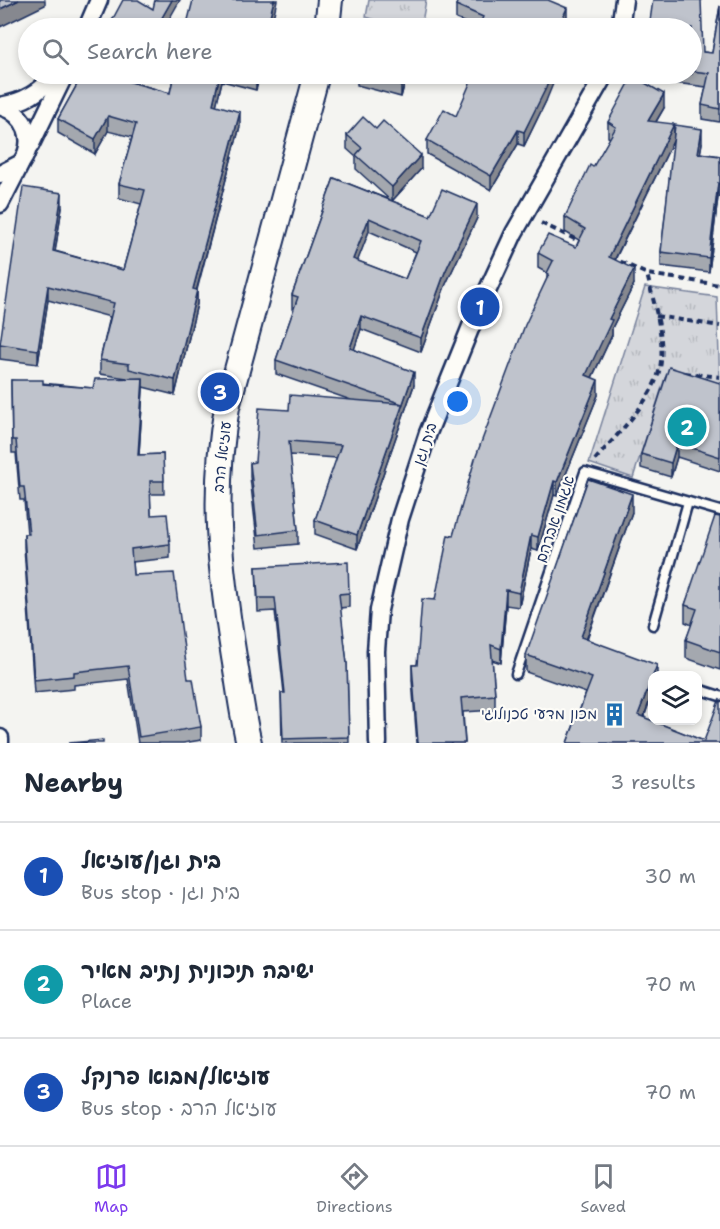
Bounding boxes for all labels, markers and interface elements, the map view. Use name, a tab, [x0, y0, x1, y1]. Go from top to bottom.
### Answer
search box	[18, 18, 702, 84]
icon: search	[39, 35, 72, 68]
text: Search here	[87, 37, 213, 66]
pin: 1	[460, 284, 500, 330]
pin: 3	[200, 370, 240, 414]
your location	[443, 387, 472, 416]
pin: 2	[668, 404, 706, 450]
street label: עוזיאל הרב	[208, 420, 236, 494]
street label: בית וגן	[408, 420, 442, 468]
street label: אגמון אברהם	[531, 473, 579, 565]
map controls	[648, 671, 702, 725]
button: layers	[648, 671, 702, 725]
building icon: מכון מדעי טכנולוגי	[602, 701, 628, 727]
place label: מכון מדעי טכנולוגי	[481, 704, 597, 724]
text: Nearby	[24, 765, 123, 800]
text: 3 results	[610, 769, 696, 795]
text: בית וגן/עוזיאל	[81, 846, 221, 875]
text: 1	[39, 863, 48, 889]
text: 30 m	[644, 863, 696, 889]
text: Bus stop · בית וגן	[81, 879, 240, 905]
text: ישיבה תיכונית נתיב מאיר	[81, 956, 314, 985]
text: 2	[37, 971, 51, 997]
text: 70 m	[644, 971, 696, 997]
text: Place	[81, 988, 132, 1014]
text: עוזיאל/מבוא פרנקל	[81, 1062, 270, 1091]
text: 3	[37, 1079, 51, 1105]
text: 70 m	[644, 1079, 696, 1105]
text: Bus stop · עוזיאל הרב	[81, 1095, 277, 1121]
tab: Map	[94, 1160, 128, 1217]
tab: Directions	[316, 1160, 393, 1217]
tab: Saved	[581, 1160, 626, 1217]

